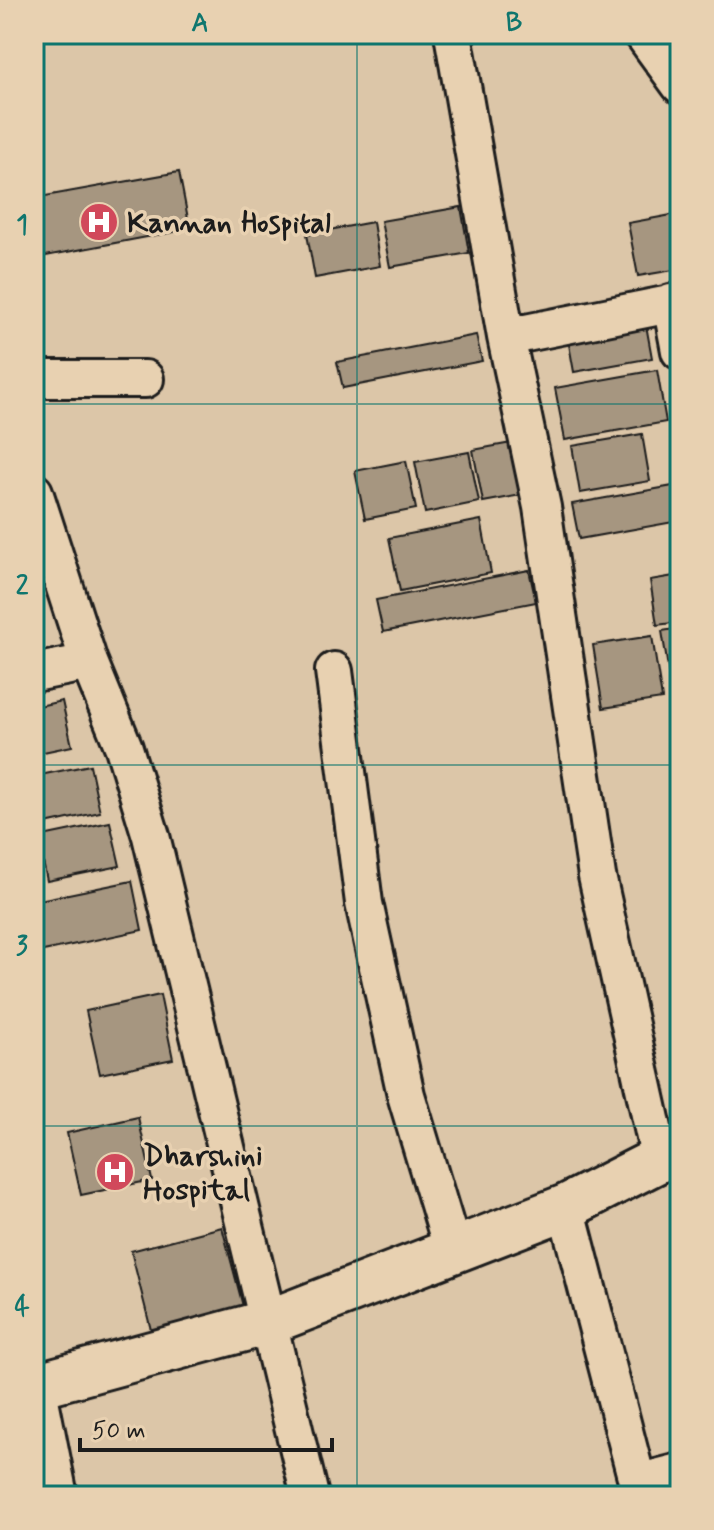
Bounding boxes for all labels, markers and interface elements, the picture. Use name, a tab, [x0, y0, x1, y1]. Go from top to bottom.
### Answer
text: A	[191, 7, 209, 41]
text: B	[506, 7, 522, 41]
hospital icon: Kannan Hospital	[78, 201, 120, 243]
place label: Kannan Hospital	[127, 204, 331, 243]
text: 1	[16, 209, 28, 243]
text: 2	[16, 570, 29, 604]
text: 3	[16, 930, 28, 964]
place label: Dharshini Hospital	[143, 1137, 263, 1210]
hospital icon: Dharshini Hospital	[94, 1151, 136, 1193]
text: 4	[14, 1291, 30, 1325]
scale bar	[80, 1402, 332, 1452]
text: 50 m	[92, 1416, 146, 1447]

